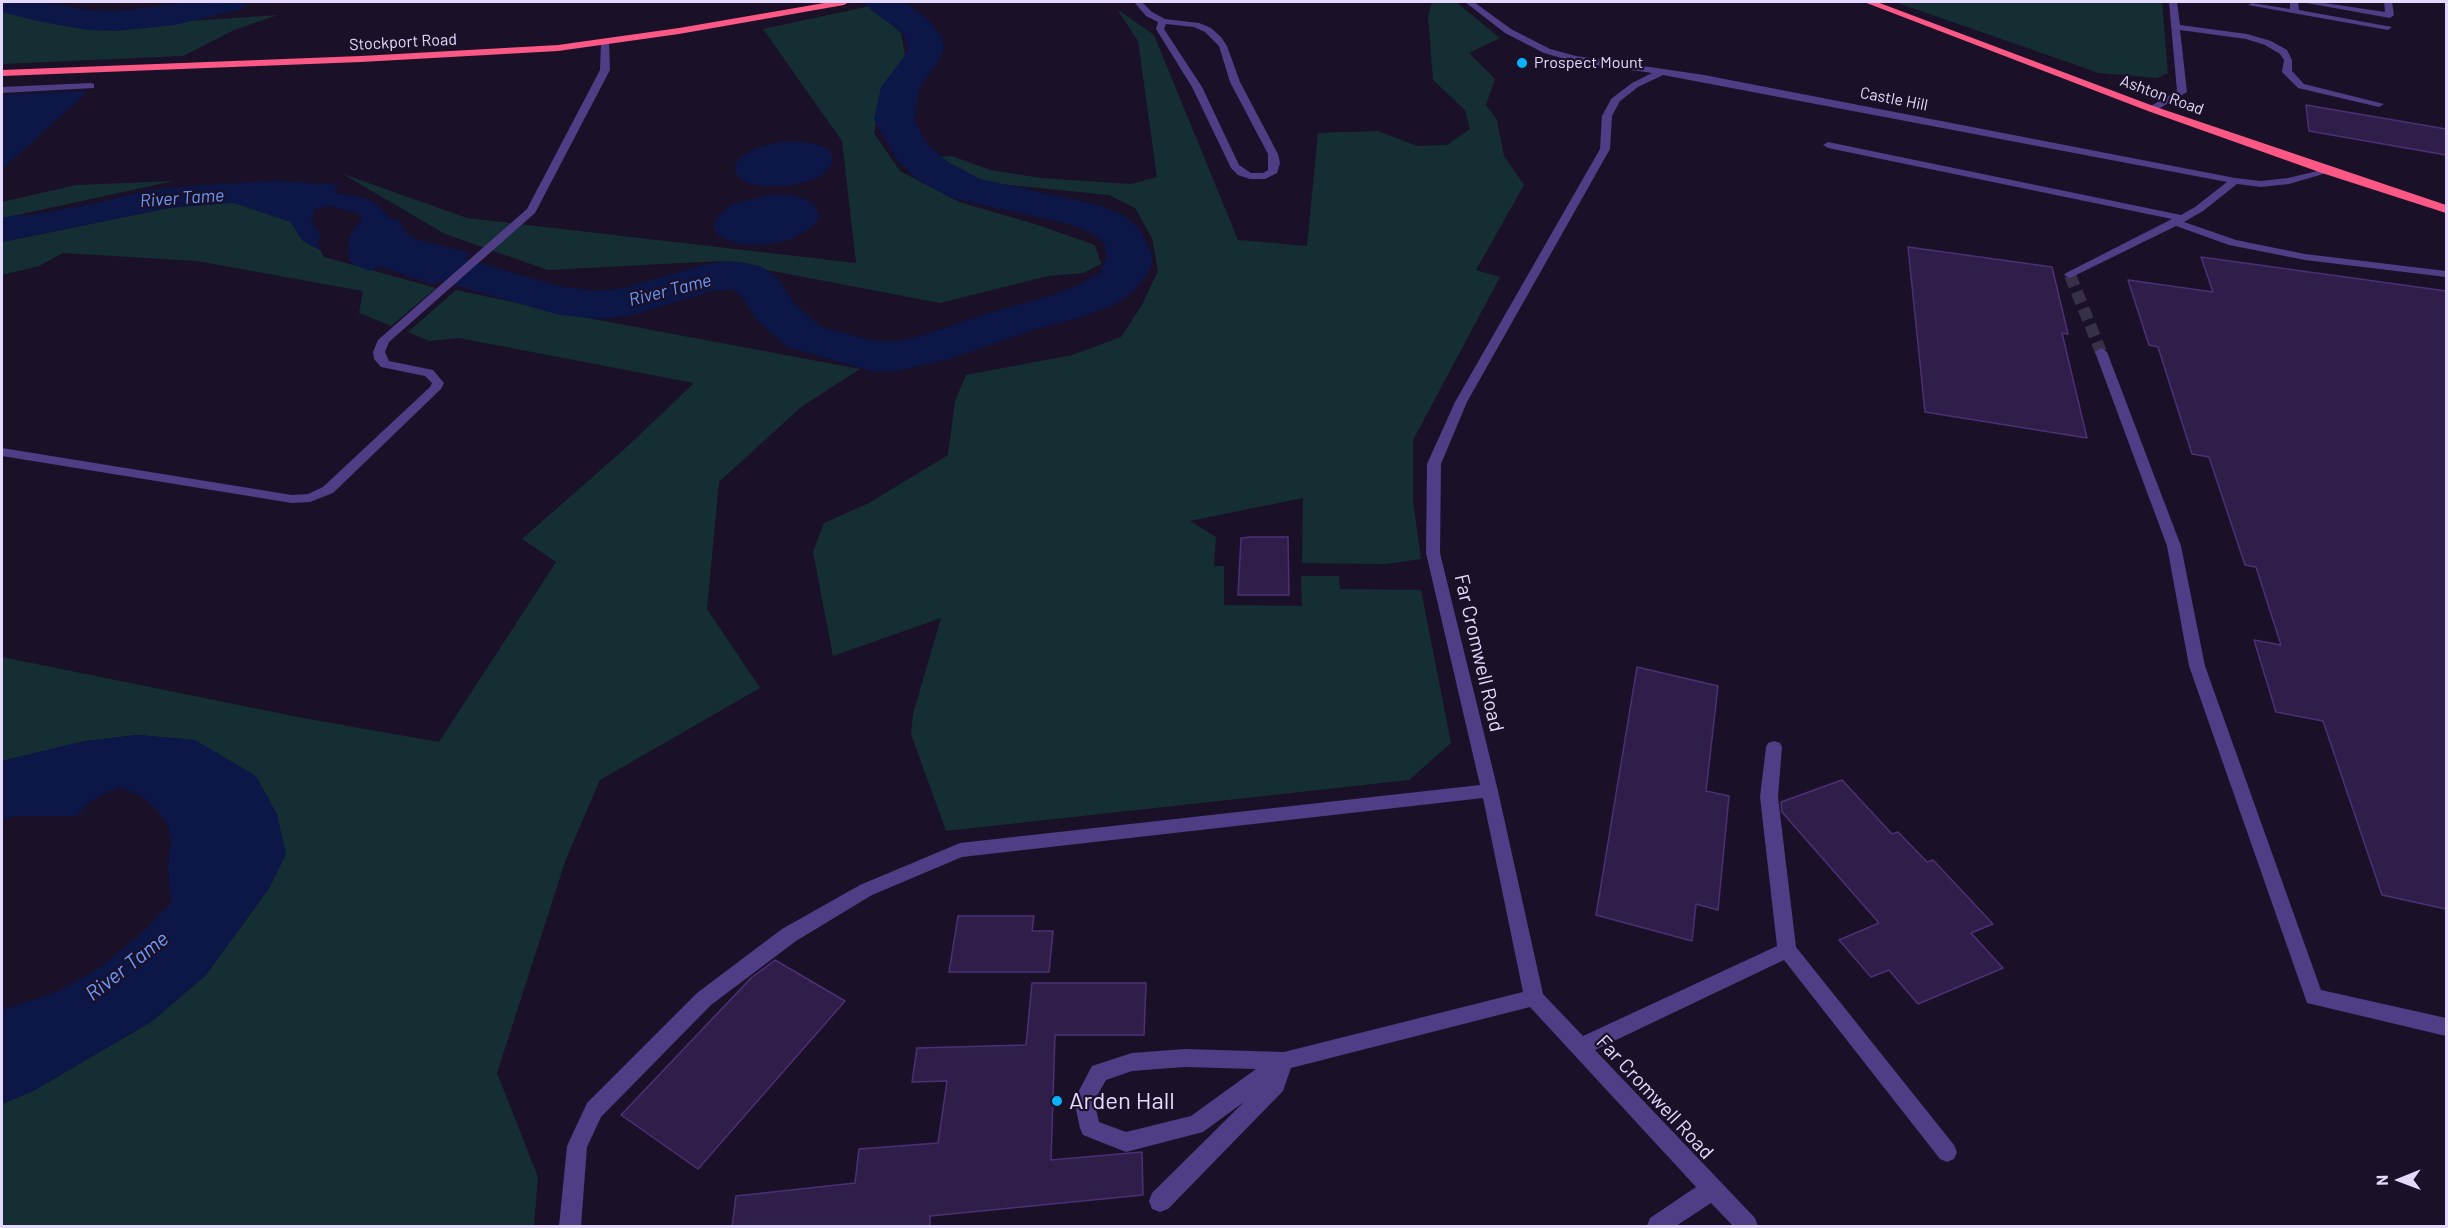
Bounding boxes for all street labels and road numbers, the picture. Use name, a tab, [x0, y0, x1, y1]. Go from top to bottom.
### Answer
street label: Stockport Road	[349, 30, 457, 54]
street label: Ashton Road	[2118, 71, 2206, 119]
street label: Castle Hill	[1859, 83, 1929, 115]
street label: Far Cromwell Road	[1449, 572, 1509, 734]
street label: Far Cromwell Road	[1591, 1030, 1719, 1164]

